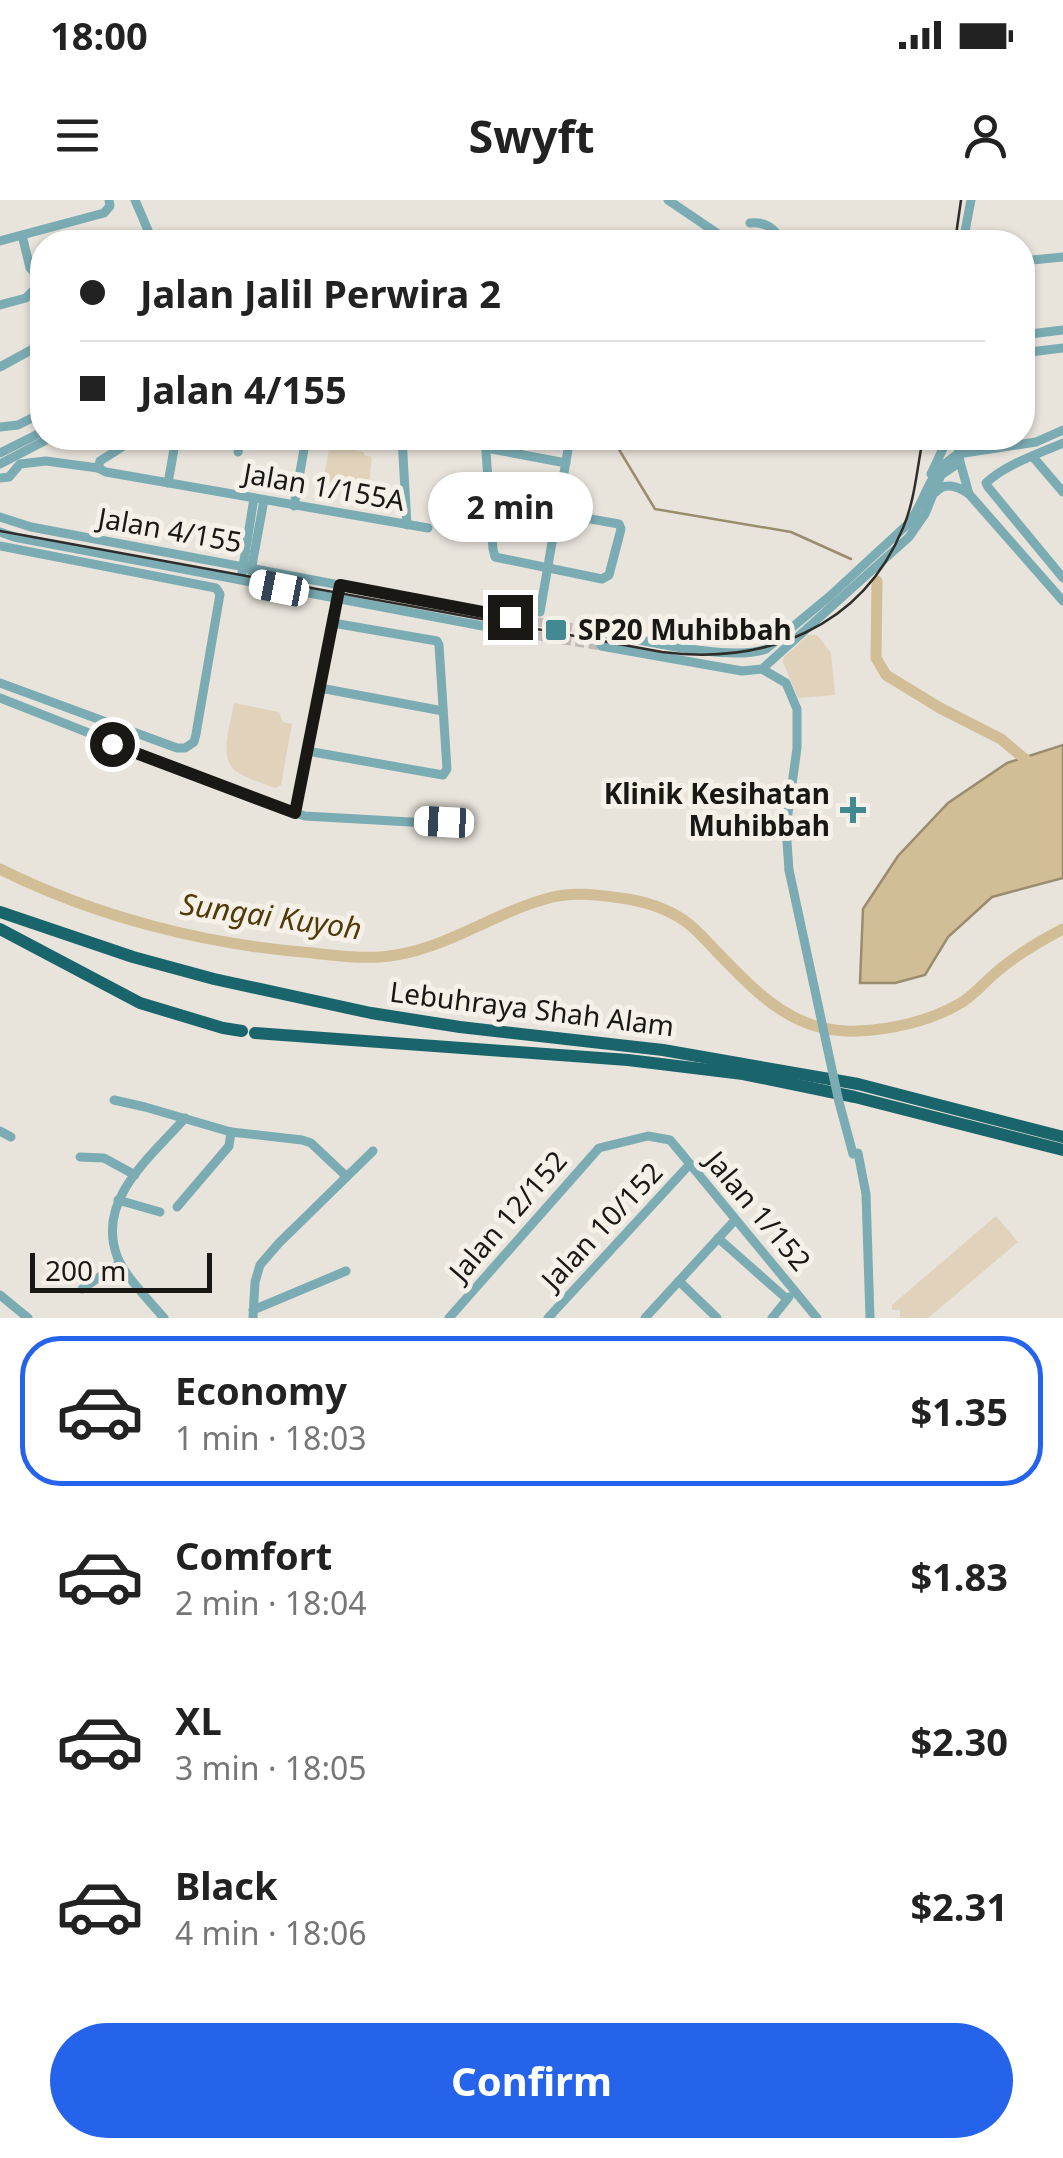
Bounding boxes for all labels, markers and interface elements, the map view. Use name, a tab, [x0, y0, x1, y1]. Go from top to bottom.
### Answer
text: 18:00	[50, 9, 148, 61]
text: Swyft	[469, 105, 594, 166]
icon: menu	[50, 108, 105, 163]
icon: person	[958, 108, 1013, 163]
text: Jalan Jalil Perwira 2	[140, 267, 501, 319]
text: Jalan 4/155	[140, 363, 347, 415]
street label: Jalan 1/155A	[238, 453, 408, 519]
callout: 2 min	[428, 472, 592, 542]
text: 2 min	[466, 485, 555, 528]
street label: Jalan 4/155	[92, 497, 245, 560]
car	[247, 568, 311, 608]
route end	[488, 595, 533, 640]
place label: SP20 Muhibbah	[578, 610, 792, 648]
marker: SP20 Muhibbah	[543, 617, 569, 643]
route start	[90, 722, 135, 767]
place label: Klinik Kesihatan Muhibbah	[604, 774, 830, 844]
marker: Klinik Kesihatan Muhibbah	[840, 797, 866, 823]
car	[413, 805, 475, 839]
water label: Sungai Kuyoh	[178, 883, 364, 949]
street label: Lebuhraya Shah Alam	[388, 972, 676, 1044]
street label: Jalan 1/152	[696, 1140, 820, 1278]
street label: Jalan 12/152	[438, 1142, 575, 1291]
street label: Jalan 10/152	[530, 1153, 670, 1299]
scale bar	[30, 1248, 212, 1292]
text: 200 m	[45, 1251, 127, 1289]
text: Economy	[175, 1364, 347, 1416]
icon: car	[55, 1366, 145, 1456]
text: $1.35	[910, 1385, 1008, 1437]
text: 1 min · 18:03	[175, 1416, 367, 1459]
text: Comfort	[175, 1529, 332, 1581]
icon: car	[55, 1531, 145, 1621]
text: $1.83	[910, 1550, 1008, 1602]
text: 2 min · 18:04	[175, 1581, 367, 1624]
text: XL	[175, 1694, 222, 1746]
icon: car	[55, 1696, 145, 1786]
text: $2.30	[910, 1715, 1008, 1767]
text: 3 min · 18:05	[175, 1746, 367, 1789]
text: Black	[175, 1859, 278, 1911]
icon: car	[55, 1861, 145, 1951]
text: $2.31	[910, 1880, 1008, 1932]
text: 4 min · 18:06	[175, 1911, 367, 1954]
button: Confirm	[50, 2023, 1013, 2138]

